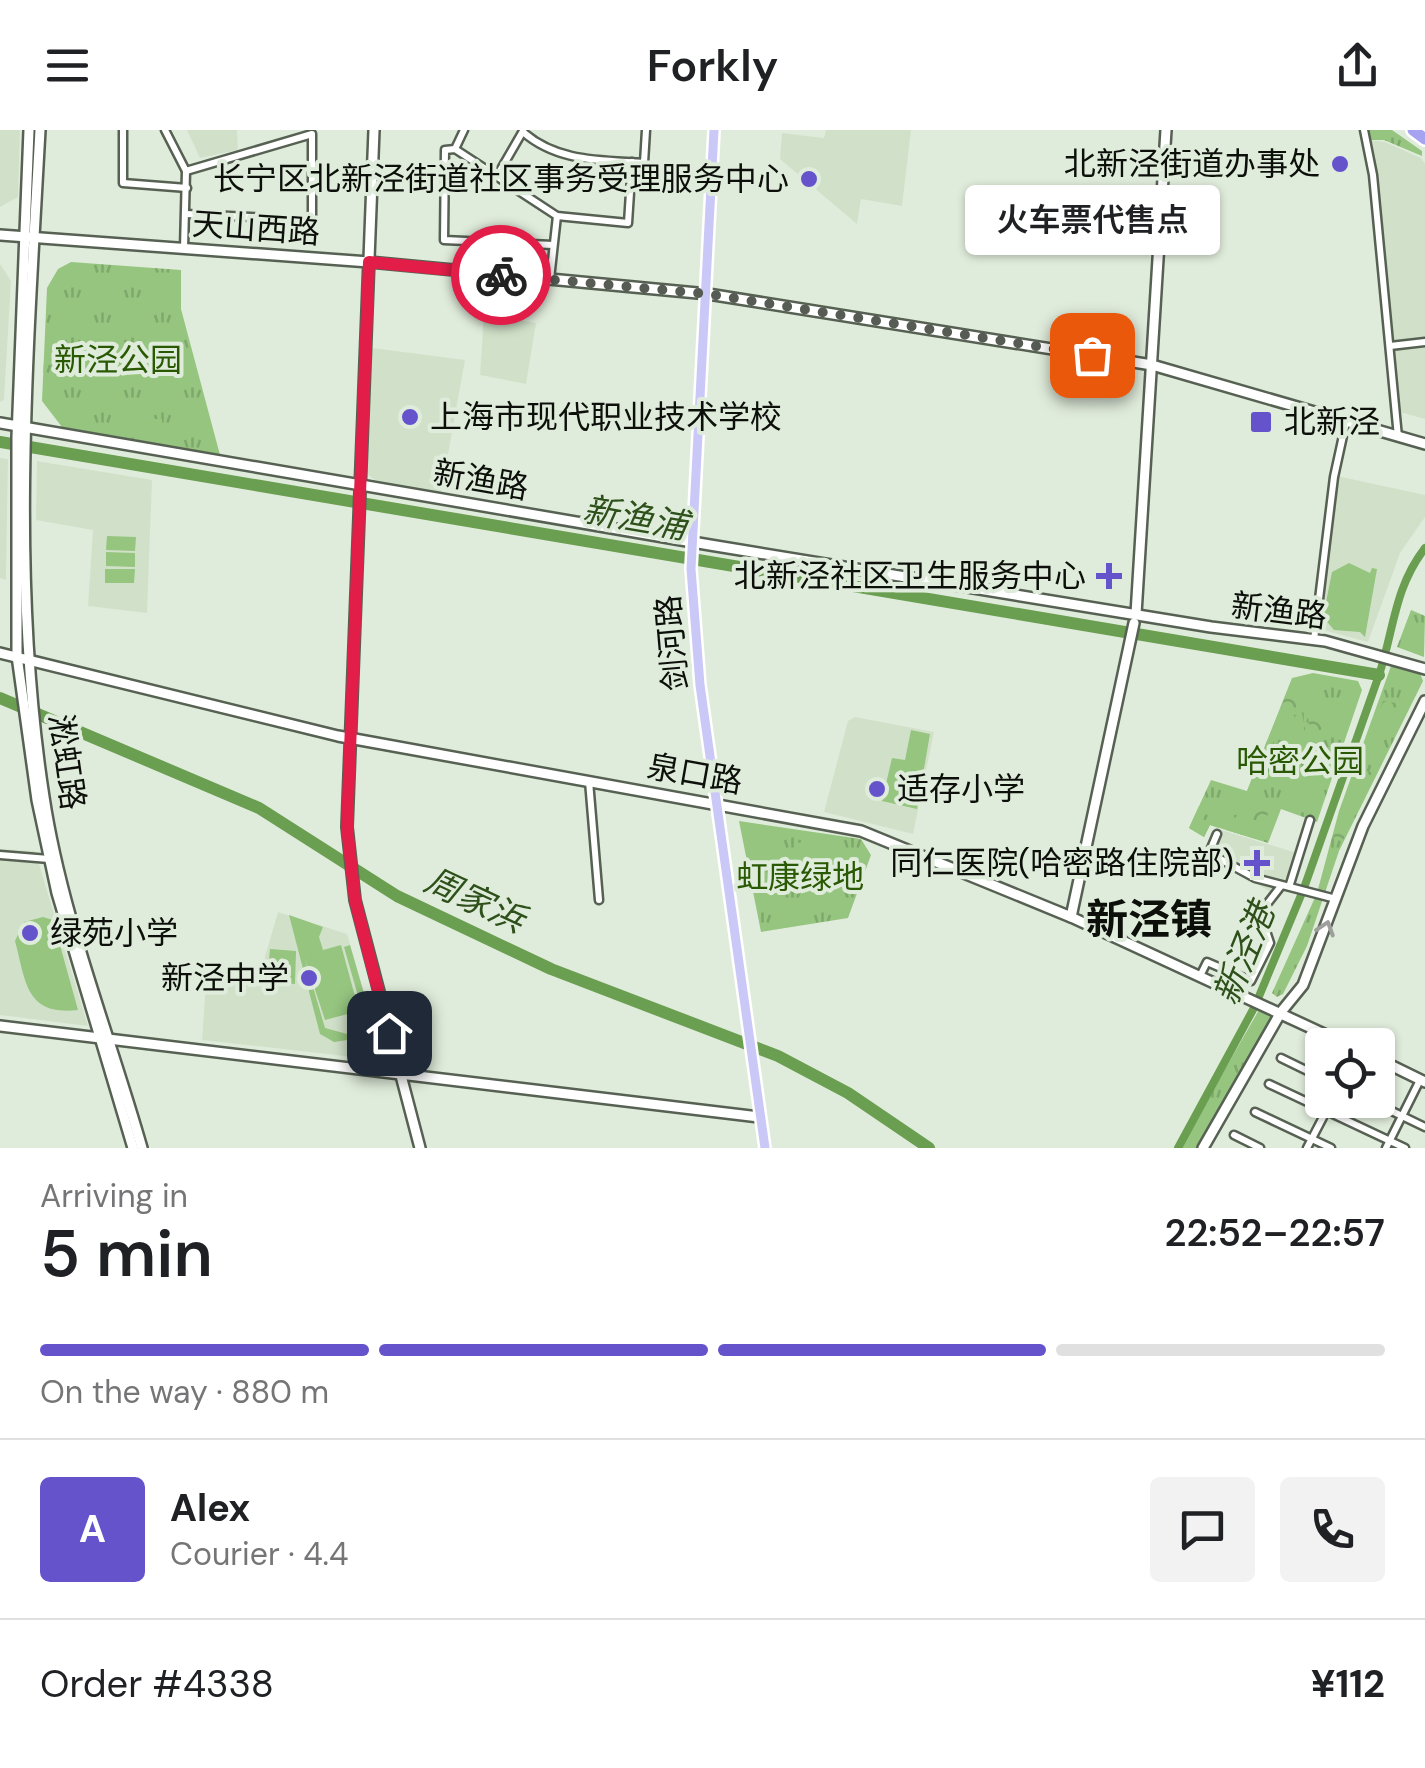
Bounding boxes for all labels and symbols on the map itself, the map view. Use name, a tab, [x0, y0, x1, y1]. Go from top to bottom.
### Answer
place label: 北新泾街道办事处	[1064, 143, 1320, 185]
marker: 北新泾街道办事处	[1329, 153, 1351, 175]
place label: 长宁区北新泾街道社区事务受理服务中心	[213, 158, 789, 200]
marker: 长宁区北新泾街道社区事务受理服务中心	[798, 168, 820, 190]
callout: 火车票代售点	[964, 185, 1220, 255]
street label: 天山西路	[191, 203, 321, 253]
courier	[451, 225, 551, 325]
pin	[1050, 313, 1135, 398]
park label: 新泾公园	[54, 339, 182, 381]
place label: 上海市现代职业技术学校	[430, 396, 782, 438]
place label: 北新泾	[1284, 401, 1380, 443]
marker: 上海市现代职业技术学校	[399, 406, 421, 428]
marker: 北新泾	[1248, 409, 1274, 435]
street label: 新渔路	[430, 451, 532, 509]
water label: 新渔浦	[579, 486, 696, 551]
place label: 北新泾社区卫生服务中心	[734, 555, 1086, 597]
marker: 北新泾社区卫生服务中心	[1096, 563, 1122, 589]
street label: 新渔路	[1229, 584, 1329, 638]
street label: 剑河路	[647, 593, 697, 693]
street label: 淞虹路	[40, 712, 94, 812]
park label: 哈密公园	[1236, 740, 1364, 782]
street label: 泉口路	[644, 745, 746, 803]
place label: 适存小学	[897, 768, 1025, 810]
marker: 适存小学	[866, 778, 888, 800]
place label: 同仁医院(哈密路住院部)	[890, 842, 1234, 884]
marker: 同仁医院(哈密路住院部)	[1244, 850, 1270, 876]
park label: 虹康绿地	[736, 856, 864, 898]
water label: 周家浜	[418, 857, 535, 944]
district label: 新泾镇	[1086, 892, 1212, 947]
water label: 新泾港	[1203, 892, 1287, 1011]
place label: 绿苑小学	[50, 912, 178, 954]
one-way arrow	[1315, 920, 1335, 937]
marker: 绿苑小学	[19, 922, 41, 944]
place label: 新泾中学	[161, 957, 289, 999]
marker: 新泾中学	[298, 967, 320, 989]
pin	[347, 991, 432, 1076]

